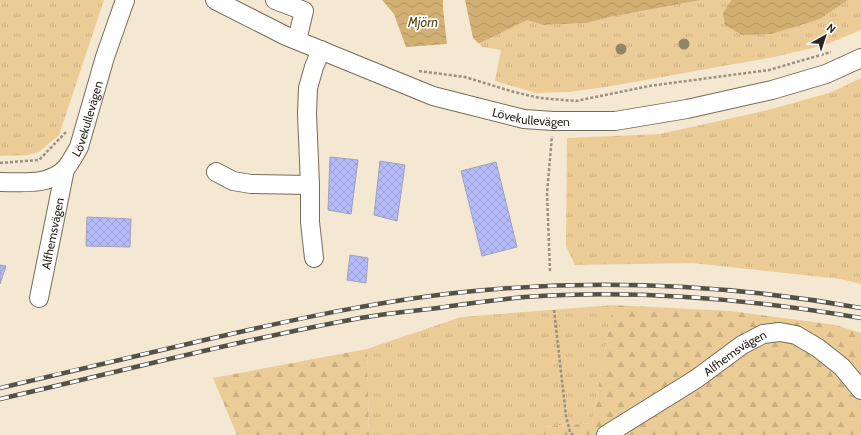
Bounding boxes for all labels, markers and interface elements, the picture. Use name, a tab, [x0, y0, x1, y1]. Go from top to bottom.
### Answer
water label: Mjörn	[407, 14, 438, 31]
north arrow	[805, 16, 845, 56]
text: N	[824, 20, 839, 36]
street label: Lövekullevägen	[68, 79, 105, 159]
street label: Lövekullevägen	[491, 104, 570, 129]
street label: Alfhemsvägen	[37, 196, 67, 270]
street label: Alfhemsvägen	[700, 326, 769, 379]

